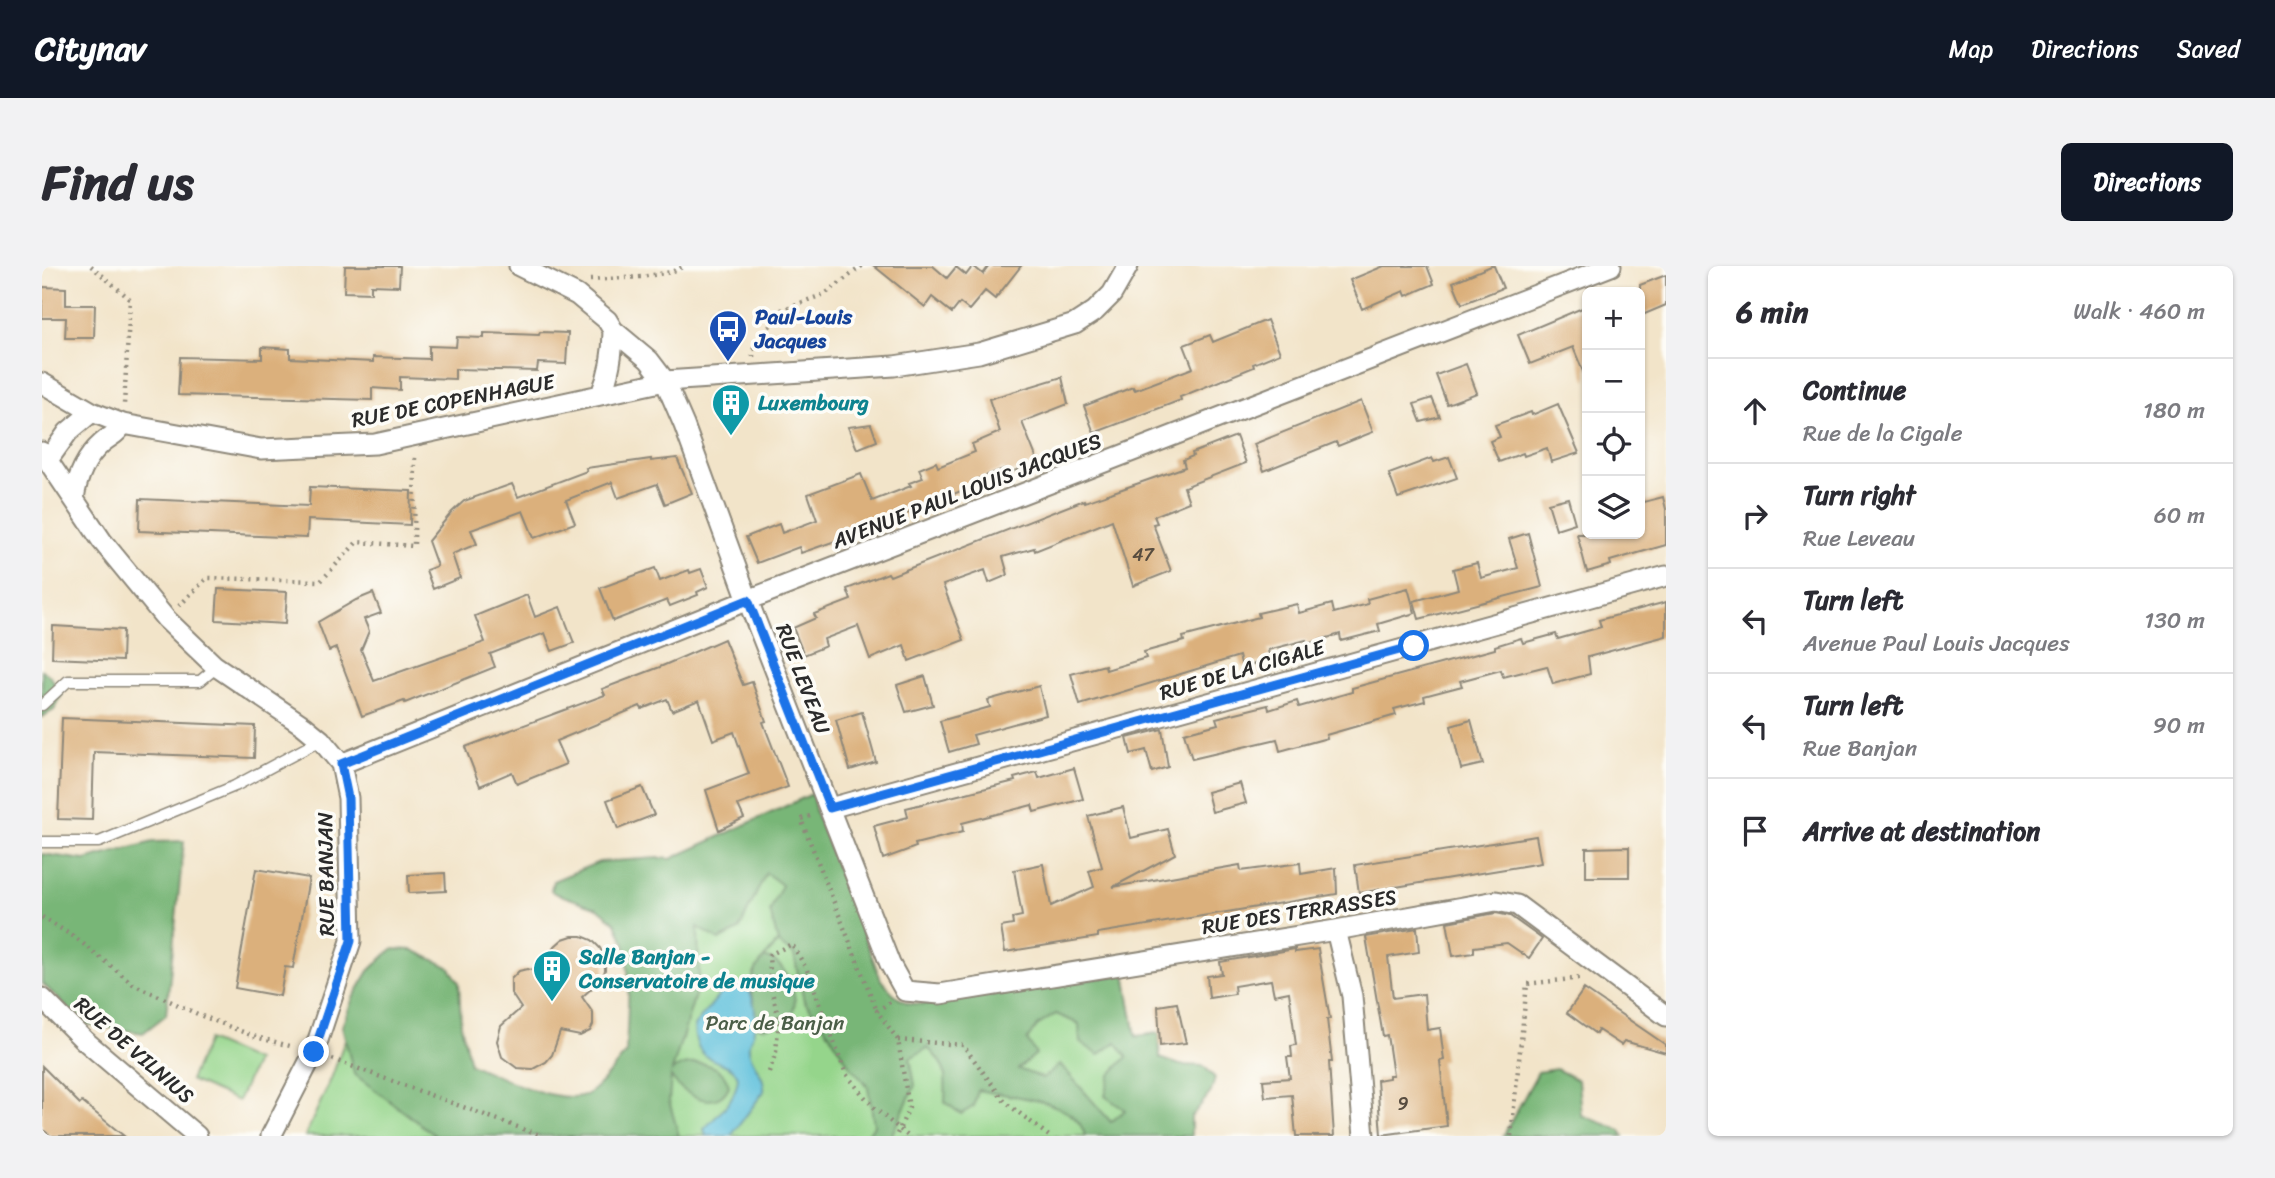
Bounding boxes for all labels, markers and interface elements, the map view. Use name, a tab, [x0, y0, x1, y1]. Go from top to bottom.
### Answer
text: Citynav	[35, 20, 146, 78]
text: Map	[1949, 28, 1993, 70]
text: Directions	[2031, 28, 2139, 70]
text: Saved	[2177, 28, 2240, 70]
text: Find us	[42, 139, 194, 226]
button: Directions	[2061, 143, 2233, 221]
text: 6 min	[1736, 285, 1808, 339]
map controls	[1582, 287, 1645, 539]
button: +	[1582, 287, 1645, 350]
text: Walk · 460 m	[2073, 291, 2205, 332]
place label: Paul-Louis Jacques	[754, 298, 852, 360]
bus stop icon: Paul-Louis Jacques	[707, 308, 749, 363]
button: −	[1582, 350, 1645, 413]
street label: RUE DE COPENHAGUE	[348, 362, 559, 439]
text: Continue	[1803, 367, 1906, 413]
building icon: Luxembourg	[710, 382, 752, 437]
place label: Luxembourg	[758, 384, 869, 422]
text: 180 m	[2143, 390, 2205, 431]
icon: ahead	[1736, 392, 1774, 430]
button: locate	[1582, 413, 1645, 476]
text: Rue de la Cigale	[1803, 413, 1963, 454]
street label: AVENUE PAUL LOUIS JACQUES	[826, 422, 1107, 560]
text: Turn right	[1803, 472, 1916, 518]
button: layers	[1582, 476, 1645, 539]
text: 60 m	[2154, 495, 2205, 536]
icon: right	[1736, 497, 1774, 535]
text: Rue Leveau	[1803, 518, 1915, 559]
house number: 47	[1132, 539, 1155, 571]
text: Turn left	[1803, 577, 1903, 623]
text: 130 m	[2144, 600, 2205, 641]
icon: left	[1736, 602, 1774, 640]
street label: RUE LEVEAU	[764, 618, 842, 740]
text: Avenue Paul Louis Jacques	[1803, 623, 2070, 664]
street label: RUE DE LA CIGALE	[1155, 628, 1330, 712]
route start	[1398, 630, 1429, 661]
text: Turn left	[1803, 682, 1903, 728]
text: 90 m	[2153, 705, 2205, 746]
icon: left	[1736, 707, 1774, 745]
text: Rue Banjan	[1803, 728, 1917, 769]
text: Arrive at destination	[1803, 808, 2040, 854]
street label: RUE BANJAN	[306, 811, 346, 936]
icon: arrive	[1736, 812, 1774, 850]
street label: RUE DES TERRASSES	[1199, 878, 1399, 946]
place label: Salle Banjan - Conservatoire de musique	[578, 938, 815, 1000]
building icon: Salle Banjan - Conservatoire de musique	[531, 948, 573, 1003]
street label: RUE DE VILNIUS	[65, 987, 203, 1113]
park label: Parc de Banjan	[705, 1004, 845, 1042]
route end	[298, 1036, 329, 1067]
house number: 9	[1397, 1088, 1409, 1120]

